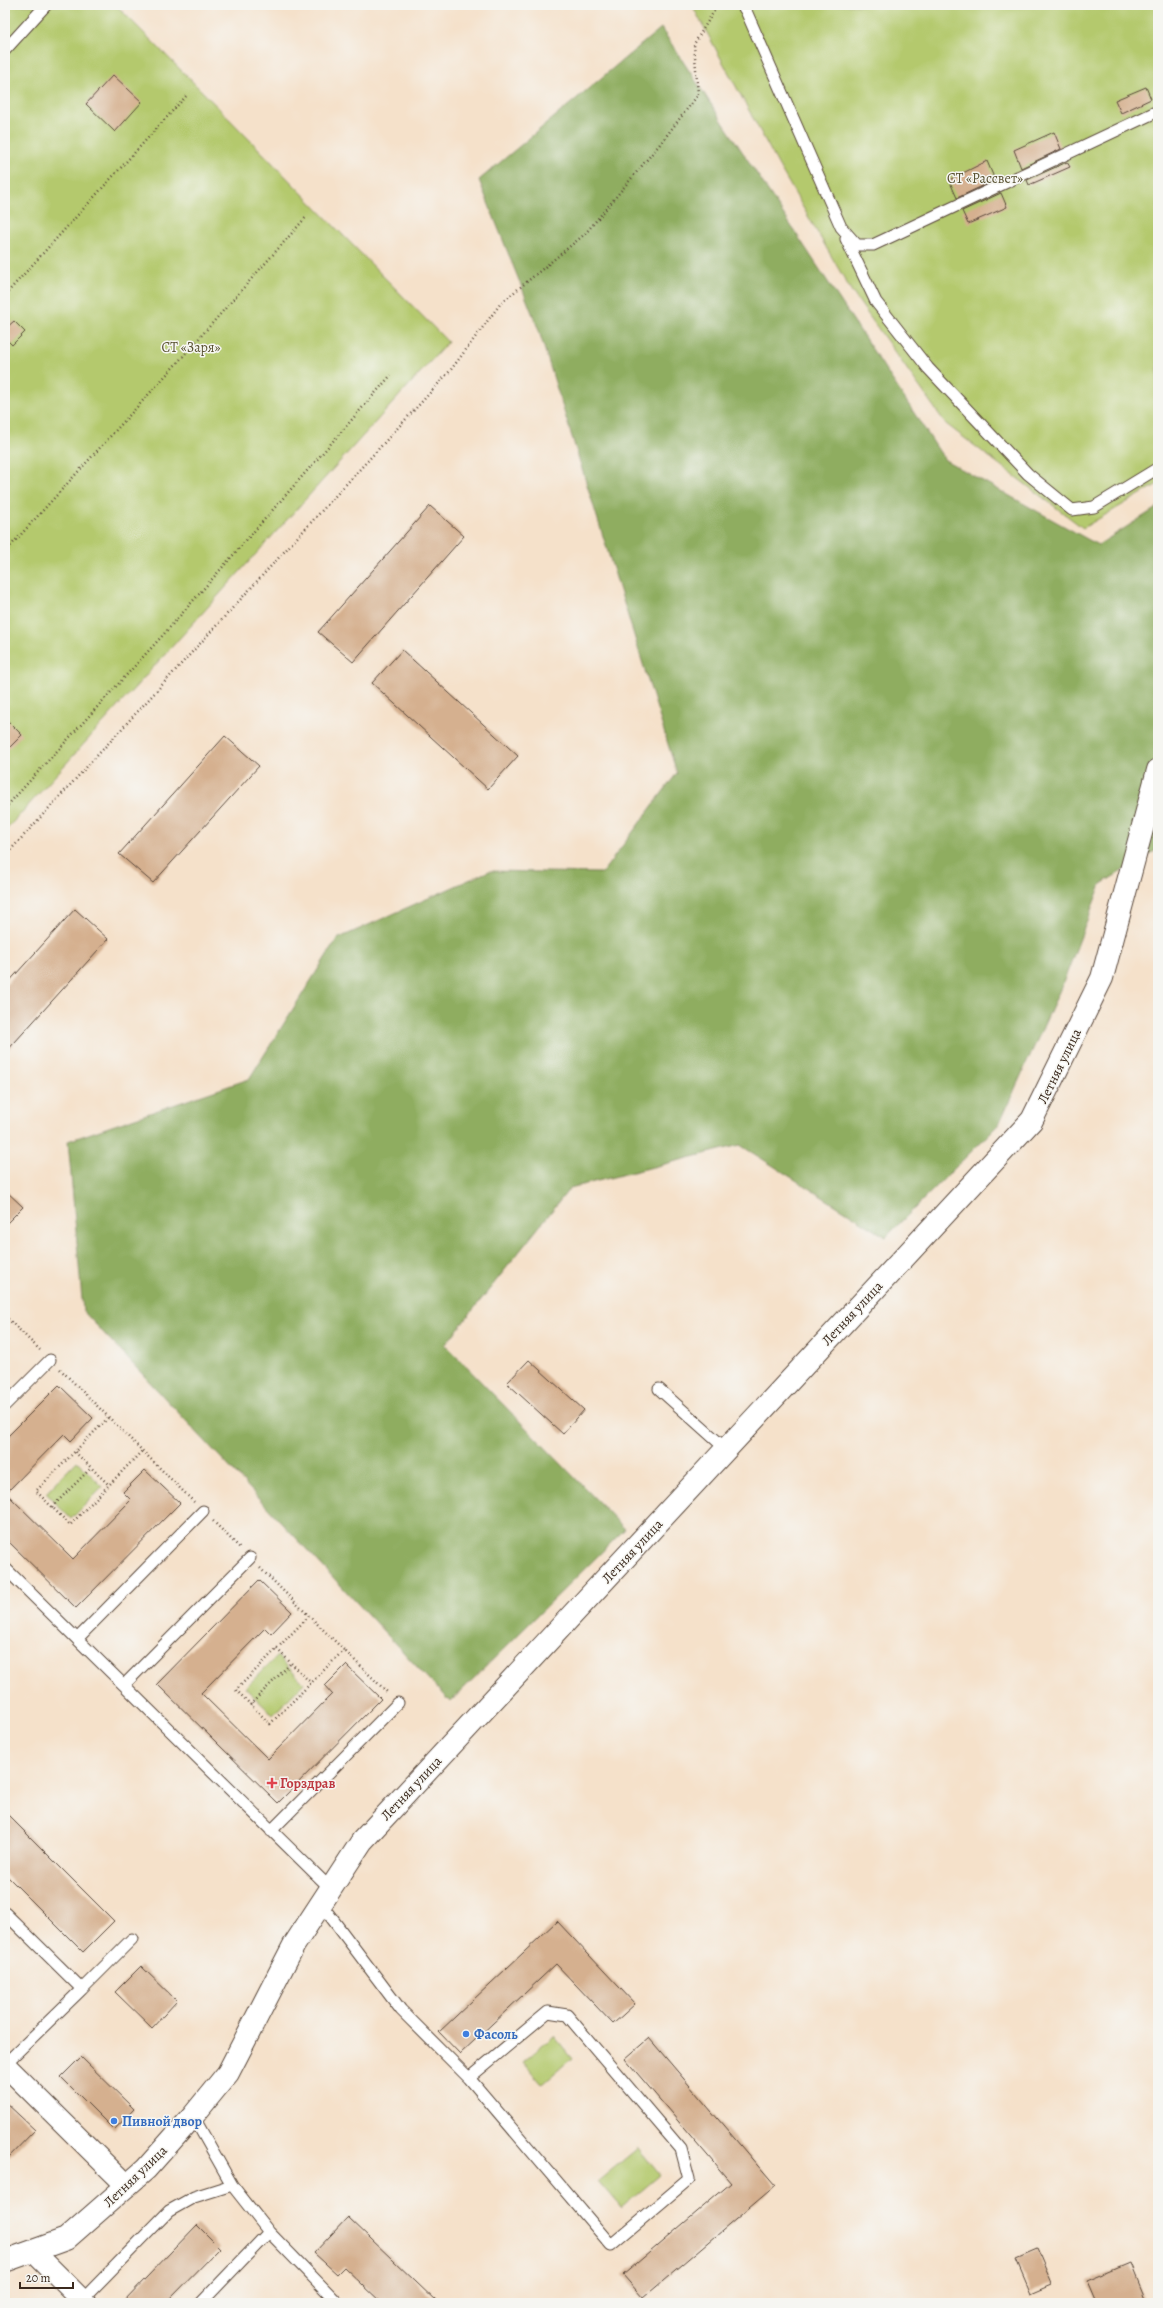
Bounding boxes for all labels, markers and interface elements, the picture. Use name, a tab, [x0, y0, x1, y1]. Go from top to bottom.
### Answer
park label: СТ «Рассвет»	[947, 169, 1023, 188]
park label: СТ «Заря»	[162, 338, 220, 357]
street label: Летняя улица	[1033, 1025, 1086, 1107]
street label: Летняя улица	[818, 1277, 888, 1350]
street label: Летняя улица	[598, 1515, 668, 1588]
street label: Летняя улица	[377, 1752, 447, 1825]
place label: Горздрав	[280, 1774, 336, 1793]
marker: Горздрав	[267, 1778, 277, 1788]
place label: Фасоль	[474, 2025, 518, 2044]
marker: Фасоль	[461, 2029, 471, 2039]
place label: Пивной двор	[122, 2112, 203, 2131]
marker: Пивной двор	[109, 2116, 119, 2126]
street label: Летняя улица	[99, 2141, 172, 2212]
scale bar	[20, 2264, 73, 2290]
text: 20 m	[26, 2270, 50, 2286]

